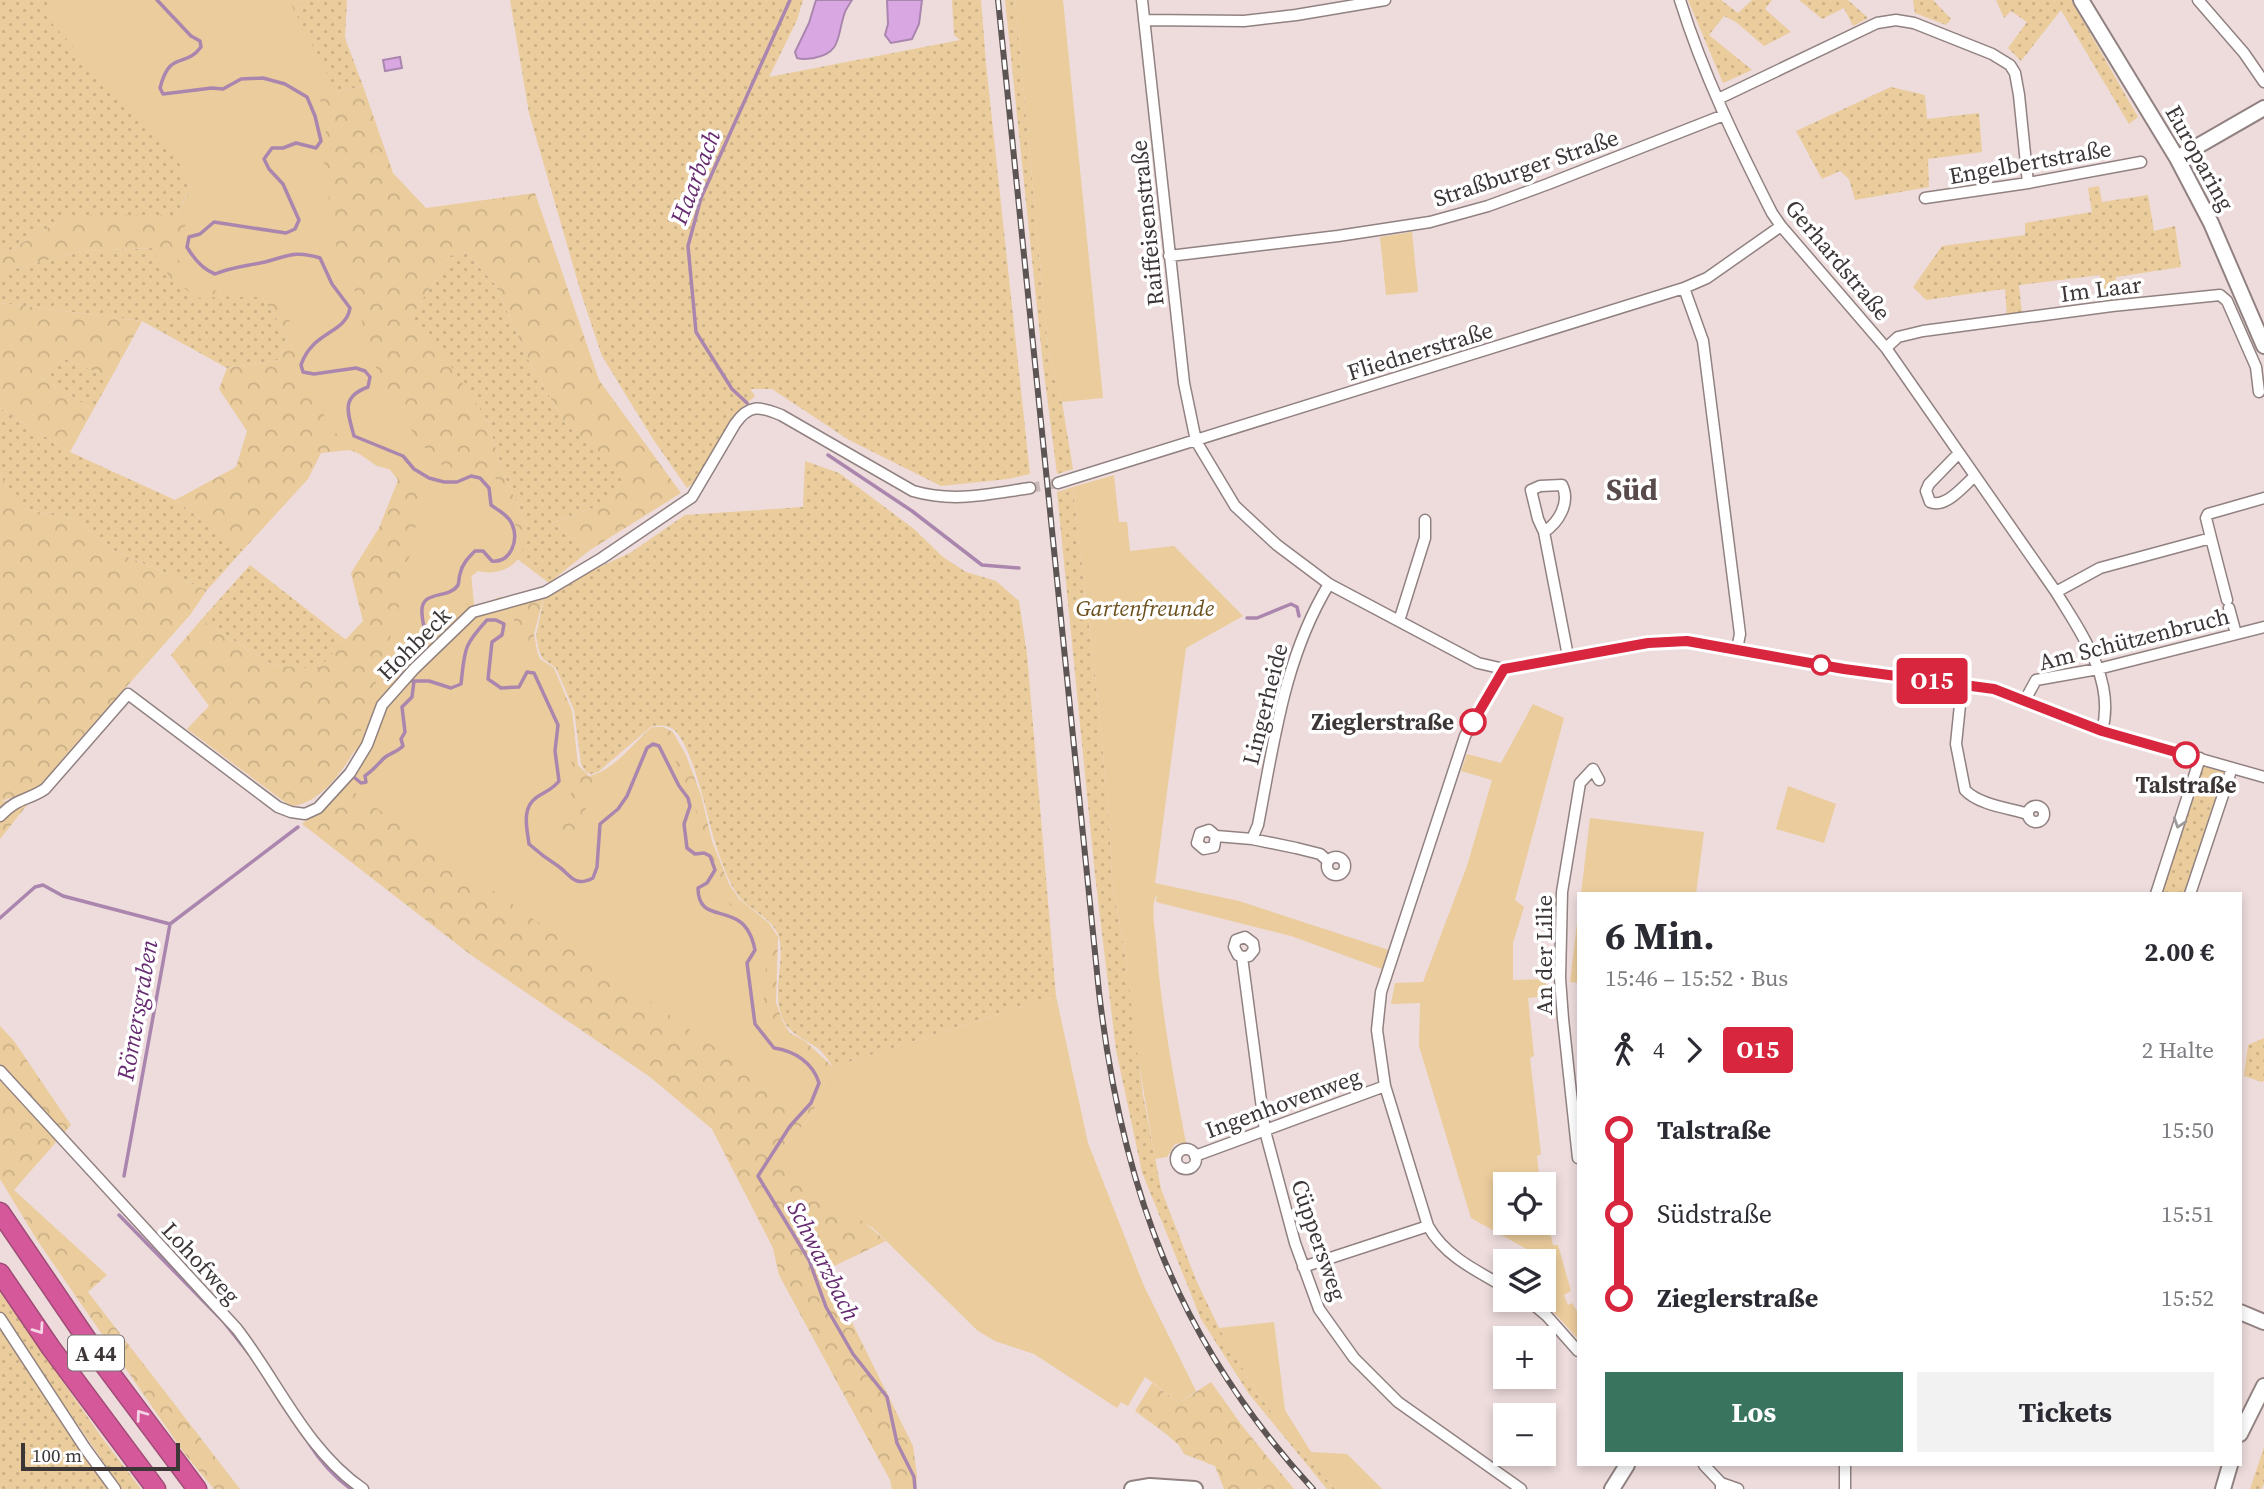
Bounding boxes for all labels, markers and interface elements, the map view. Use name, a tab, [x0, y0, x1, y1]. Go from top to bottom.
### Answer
street label: Europaring	[2158, 99, 2242, 217]
street label: Straßburger Straße	[1429, 121, 1623, 215]
water label: Haarbach	[662, 125, 728, 230]
street label: Engelbertstraße	[1946, 132, 2114, 192]
street label: Raiffeisenstraße	[1122, 139, 1172, 307]
street label: Gerhardstraße	[1778, 193, 1898, 327]
street label: Im Laar	[2059, 268, 2144, 310]
street label: Fliednerstraße	[1343, 314, 1497, 388]
district label: Süd	[1606, 469, 1658, 510]
park label: Gartenfreunde	[1076, 592, 1215, 624]
street label: Hohbeck	[370, 600, 458, 688]
street label: Am Schützenbruch	[2035, 600, 2233, 678]
street label: Lingerheide	[1234, 640, 1296, 768]
unlabelled marker	[1811, 655, 1831, 675]
line badge: O15	[1892, 658, 1972, 704]
text: O15	[1911, 664, 1953, 697]
place label: Zieglerstraße	[1311, 706, 1454, 738]
marker: Zieglerstraße	[1460, 709, 1486, 735]
marker: Talstraße	[2173, 742, 2199, 768]
place label: Talstraße	[2136, 769, 2237, 801]
one-way arrow	[2173, 816, 2187, 829]
street label: An der Lilie	[1528, 895, 1560, 1015]
text: 6 Min.	[1605, 910, 1715, 962]
text: 2.00 €	[2144, 934, 2214, 970]
water label: Römersgraben	[108, 937, 166, 1084]
text: 15:46 – 15:52 · Bus	[1605, 962, 1788, 994]
icon: walk	[1605, 1031, 1643, 1069]
icon: forward	[1675, 1031, 1713, 1069]
text: O15	[1737, 1033, 1779, 1066]
text: 4	[1653, 1034, 1665, 1066]
text: 2 Halte	[2142, 1034, 2214, 1066]
street label: Ingenhovenweg	[1201, 1060, 1365, 1146]
text: Talstraße	[1657, 1112, 1771, 1148]
text: 15:50	[2161, 1114, 2214, 1146]
map controls	[1493, 1172, 1556, 1466]
button: locate	[1493, 1172, 1556, 1235]
street label: Cüppersweg	[1283, 1175, 1355, 1305]
water label: Schwarzbach	[780, 1196, 868, 1326]
text: Südstraße	[1657, 1196, 1772, 1232]
text: 15:51	[2161, 1198, 2214, 1230]
street label: Lohofweg	[155, 1215, 247, 1311]
button: layers	[1493, 1249, 1556, 1312]
text: Zieglerstraße	[1657, 1280, 1818, 1316]
text: 15:52	[2161, 1282, 2214, 1314]
one-way arrow	[31, 1322, 44, 1335]
button: +	[1493, 1326, 1556, 1389]
road number: A 44	[68, 1336, 124, 1370]
button: Los	[1605, 1372, 1903, 1452]
button: Tickets	[1917, 1372, 2214, 1452]
button: −	[1493, 1403, 1556, 1466]
one-way arrow	[137, 1410, 149, 1423]
scale bar	[21, 1440, 180, 1472]
text: 100 m	[32, 1442, 82, 1468]

